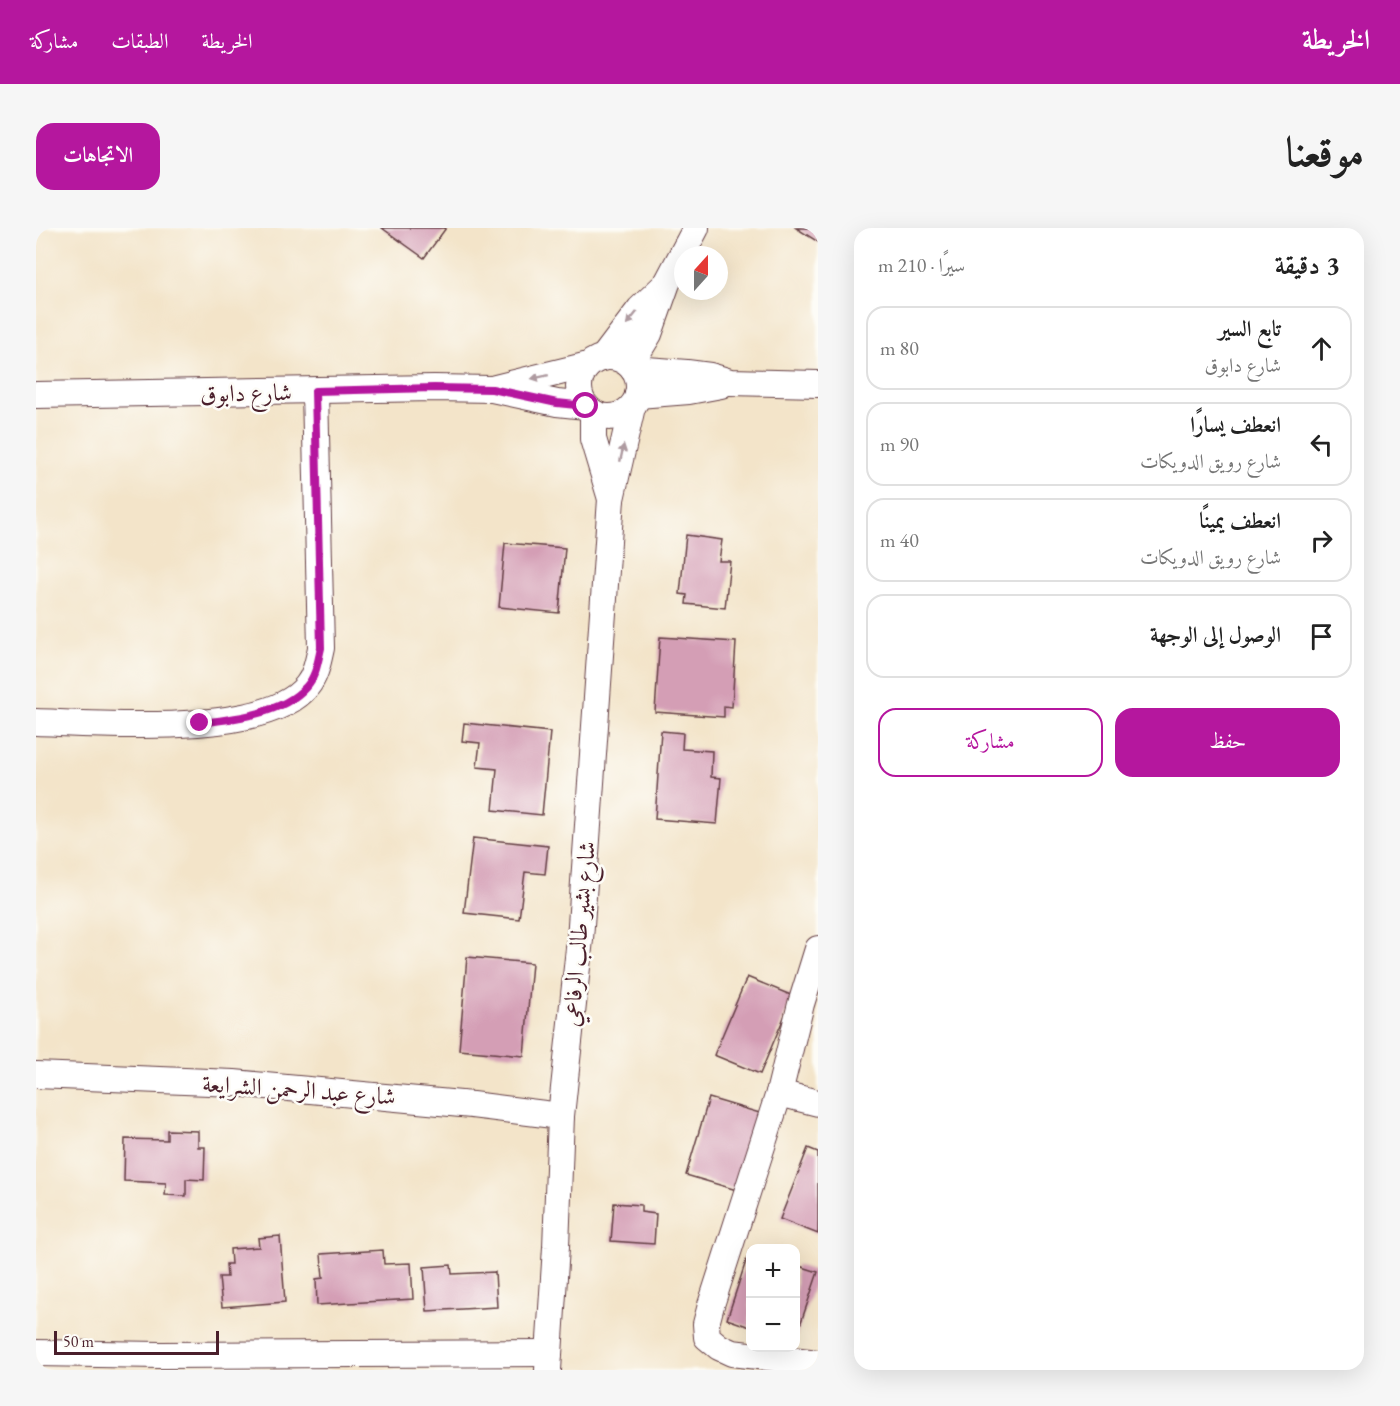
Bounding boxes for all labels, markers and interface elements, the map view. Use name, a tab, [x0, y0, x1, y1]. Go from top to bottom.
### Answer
text: الخريطة	[1302, 21, 1370, 57]
text: مشاركة	[30, 27, 78, 54]
text: الطبقات	[111, 27, 168, 54]
text: الخريطة	[201, 27, 253, 54]
button: الاتجاهات	[36, 123, 160, 190]
text: موقعنا	[1286, 124, 1364, 179]
north arrow	[674, 246, 728, 300]
text: 3 دقيقة	[1275, 248, 1340, 282]
text: سيرًا · 210 m	[878, 252, 965, 278]
one-way arrow	[627, 311, 639, 326]
text: تابع السير	[1218, 314, 1281, 343]
icon: ahead	[1305, 332, 1338, 365]
text: 80 m	[880, 335, 919, 361]
text: شارع دابوق	[1205, 352, 1281, 378]
one-way arrow	[530, 373, 549, 382]
street label: شارع دابوق	[200, 376, 292, 414]
route start	[572, 392, 598, 418]
text: انعطف يسارًا	[1190, 410, 1281, 439]
icon: left	[1305, 428, 1338, 461]
text: 90 m	[880, 431, 919, 457]
one-way arrow	[618, 443, 627, 462]
text: شارع رويق الدويكات	[1140, 448, 1281, 474]
text: انعطف يمينًا	[1199, 506, 1281, 535]
icon: right	[1305, 524, 1338, 557]
text: 40 m	[880, 527, 919, 553]
text: شارع رويق الدويكات	[1140, 544, 1281, 570]
text: الوصول إلى الوجهة	[1150, 620, 1281, 649]
icon: arrive	[1305, 620, 1338, 653]
button: مشاركة	[878, 708, 1103, 777]
button: حفظ	[1115, 708, 1340, 777]
route end	[186, 709, 212, 735]
street label: شارع بشير طالب الرفاعي	[555, 840, 607, 1029]
street label: شارع عبد الرحمن الشرايعة	[201, 1067, 397, 1117]
map controls	[746, 1244, 800, 1352]
button: +	[746, 1244, 800, 1298]
button: −	[746, 1298, 800, 1352]
scale bar	[54, 1328, 219, 1356]
text: 50 m	[63, 1331, 94, 1352]

